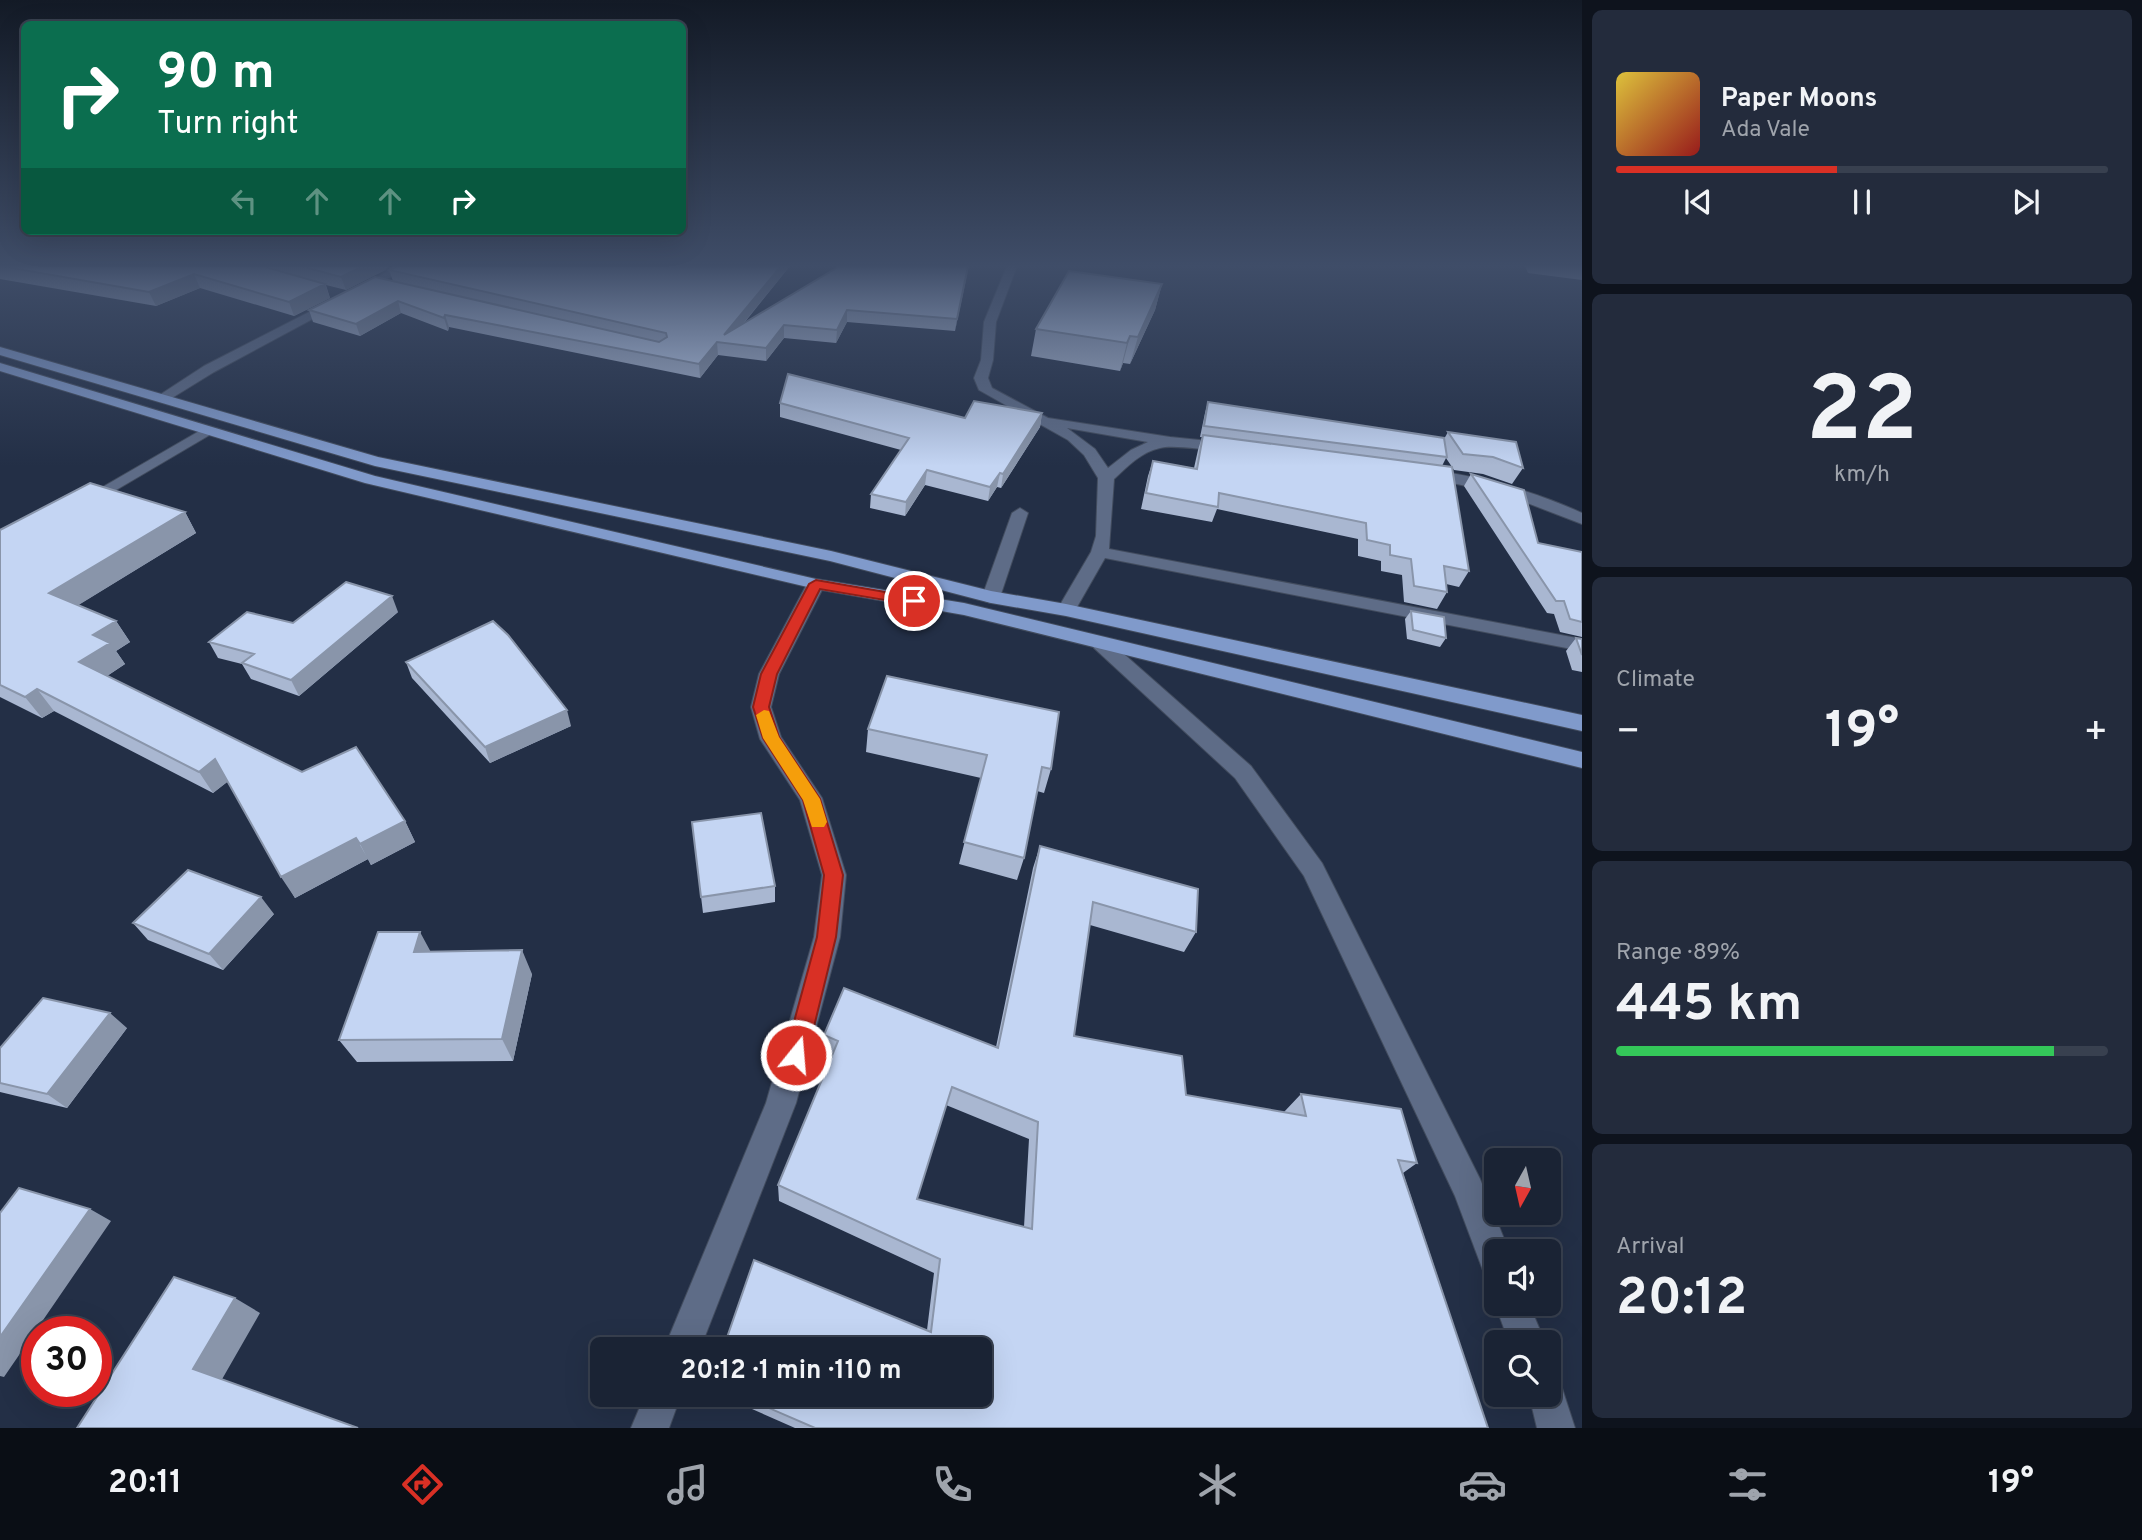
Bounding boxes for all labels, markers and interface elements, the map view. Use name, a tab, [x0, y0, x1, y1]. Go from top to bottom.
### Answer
text: 90 m	[157, 44, 275, 106]
icon: right	[42, 49, 133, 140]
text: Paper Moons	[1721, 83, 1877, 116]
text: Turn right	[157, 105, 299, 145]
text: Ada Vale	[1721, 116, 1810, 145]
icon: left	[225, 182, 263, 220]
icon: ahead	[298, 182, 336, 220]
icon: ahead	[371, 182, 409, 220]
icon: right	[444, 182, 482, 220]
icon: previous	[1679, 183, 1717, 221]
icon: pause	[1843, 183, 1881, 221]
icon: next	[2007, 183, 2045, 221]
text: 22	[1806, 358, 1918, 473]
text: km/h	[1834, 461, 1890, 490]
pin	[884, 571, 944, 631]
icon: arrive	[895, 582, 933, 620]
text: Climate	[1616, 666, 1695, 695]
text: 19°	[1825, 700, 1899, 766]
text: −	[1616, 709, 1641, 758]
text: +	[2083, 709, 2108, 758]
text: Range · 89%	[1616, 939, 1740, 968]
text: 445 km	[1616, 973, 1802, 1039]
position arrow	[759, 1018, 833, 1092]
north arrow	[1484, 1148, 1561, 1225]
map controls	[1484, 1148, 1561, 1407]
text: Arrival	[1616, 1233, 1685, 1262]
button: sound	[1484, 1239, 1561, 1316]
text: 20:12	[1616, 1267, 1747, 1333]
speed limit sign: 30	[21, 1316, 112, 1407]
button: search	[1484, 1330, 1561, 1407]
text: 20:12 · 1 min · 110 m	[680, 1355, 902, 1388]
icon: directions	[398, 1460, 447, 1509]
icon: music	[663, 1460, 712, 1509]
icon: phone	[928, 1460, 977, 1509]
icon: climate	[1193, 1460, 1242, 1509]
icon: car	[1458, 1460, 1507, 1509]
icon: filters	[1723, 1460, 1772, 1509]
text: 20:11	[108, 1464, 182, 1504]
text: 19°	[1988, 1464, 2034, 1504]

